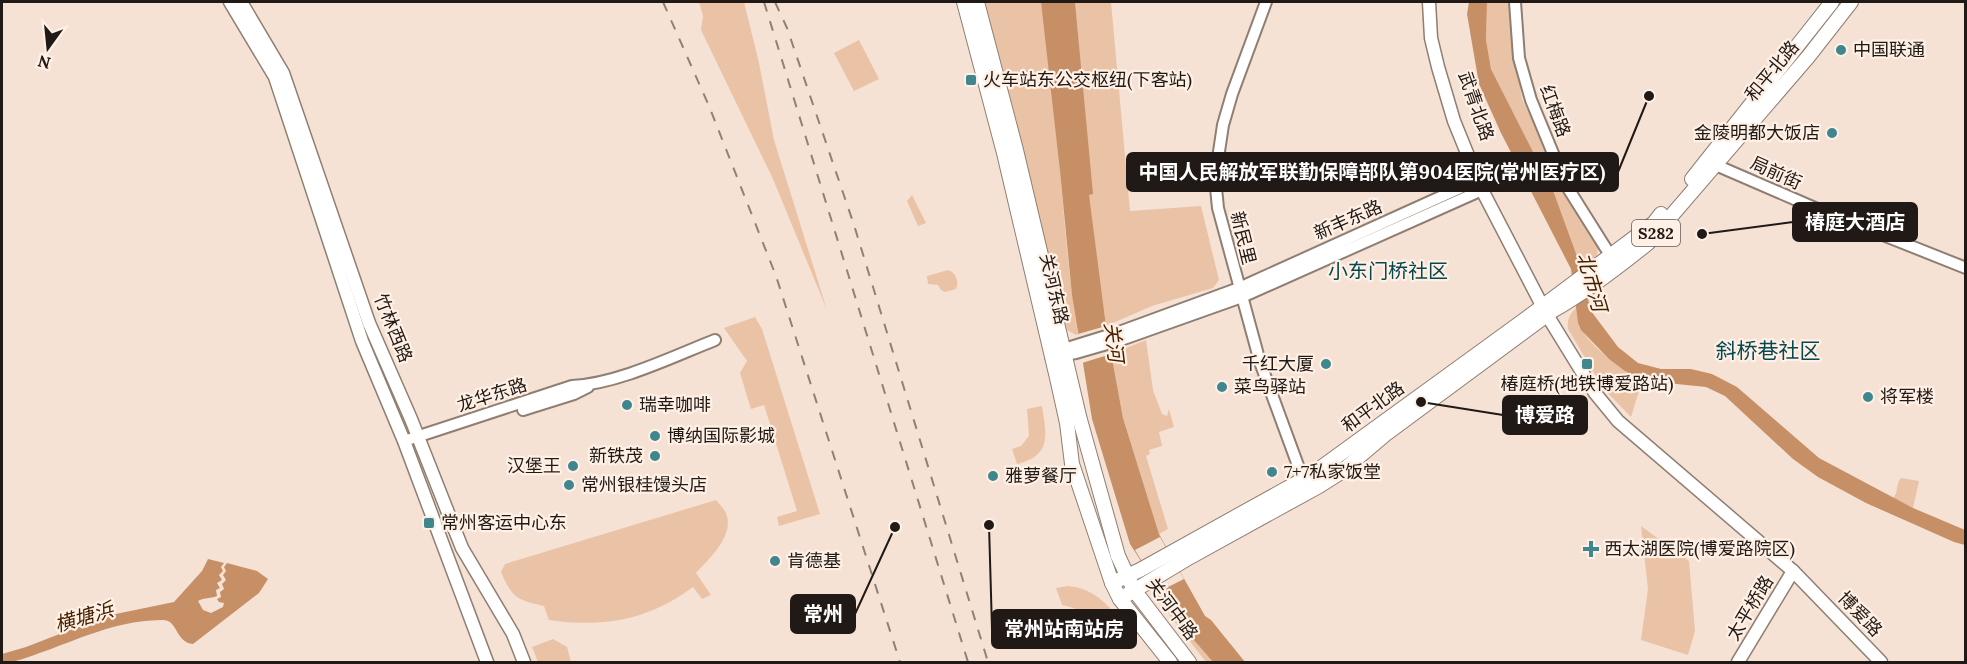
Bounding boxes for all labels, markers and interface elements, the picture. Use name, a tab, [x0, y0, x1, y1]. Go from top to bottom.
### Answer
north arrow	[18, 18, 78, 78]
street label: 和平北路	[1740, 36, 1804, 106]
place label: 中国联通	[1853, 38, 1925, 61]
marker: 中国联通	[1834, 43, 1848, 57]
text: N	[36, 51, 53, 74]
place label: 火车站东公交枢纽(下客站)	[983, 68, 1192, 91]
street label: 武青北路	[1454, 68, 1499, 144]
marker: 火车站东公交枢纽(下客站)	[964, 73, 978, 87]
street label: 红梅路	[1535, 81, 1576, 140]
place label: 金陵明都大饭店	[1694, 121, 1820, 144]
marker: 金陵明都大饭店	[1825, 126, 1839, 140]
street label: 局前街	[1747, 151, 1806, 194]
callout: 中国人民解放军联勤保障部队第904医院(常州医疗区)	[1127, 153, 1618, 191]
text: 中国人民解放军联勤保障部队第904医院(常州医疗区)	[1138, 159, 1606, 185]
street label: 新丰东路	[1310, 194, 1385, 245]
callout: 椿庭大酒店	[1793, 203, 1917, 241]
street label: 新民里	[1226, 209, 1261, 267]
text: 椿庭大酒店	[1805, 209, 1905, 234]
road number: S282	[1632, 220, 1680, 246]
water label: 北市河	[1572, 250, 1614, 318]
street label: 关河东路	[1035, 251, 1074, 327]
district label: 小东门桥社区	[1328, 258, 1448, 283]
street label: 竹林西路	[369, 290, 418, 365]
water label: 关河	[1100, 321, 1130, 367]
district label: 斜桥巷社区	[1716, 337, 1821, 364]
place label: 千红大厦	[1242, 352, 1314, 375]
marker: 千红大厦	[1319, 357, 1333, 371]
marker: 椿庭桥(地铁博爱路站)	[1580, 357, 1594, 371]
street label: 龙华东路	[454, 372, 530, 417]
place label: 椿庭桥(地铁博爱路站)	[1501, 372, 1673, 395]
place label: 菜鸟驿站	[1234, 375, 1306, 398]
street label: 和平北路	[1337, 376, 1409, 437]
marker: 菜鸟驿站	[1215, 380, 1229, 394]
place label: 将军楼	[1880, 385, 1934, 408]
marker: 将军楼	[1861, 390, 1875, 404]
place label: 瑞幸咖啡	[639, 393, 711, 416]
callout: 博爱路	[1503, 396, 1587, 434]
marker: 瑞幸咖啡	[620, 398, 634, 412]
text: 博爱路	[1515, 402, 1575, 427]
place label: 博纳国际影城	[667, 424, 775, 447]
marker: 博纳国际影城	[648, 429, 662, 443]
place label: 新铁茂	[589, 444, 643, 467]
marker: 新铁茂	[648, 449, 662, 463]
place label: 汉堡王	[507, 454, 561, 477]
marker: 汉堡王	[566, 459, 580, 473]
place label: 7+7私家饭堂	[1284, 460, 1381, 483]
place label: 雅萝餐厅	[1005, 464, 1077, 487]
marker: 7+7私家饭堂	[1265, 465, 1279, 479]
marker: 雅萝餐厅	[986, 469, 1000, 483]
place label: 常州银桂馒头店	[581, 473, 707, 496]
marker: 常州银桂馒头店	[562, 478, 576, 492]
place label: 常州客运中心东	[441, 511, 567, 534]
marker: 常州客运中心东	[422, 516, 436, 530]
place label: 西太湖医院(博爱路院区)	[1604, 537, 1795, 560]
marker: 西太湖医院(博爱路院区)	[1582, 540, 1600, 558]
place label: 肯德基	[787, 549, 841, 572]
marker: 肯德基	[768, 554, 782, 568]
street label: 太平桥路	[1721, 571, 1778, 645]
street label: 关河中路	[1142, 573, 1203, 644]
street label: 博爱路	[1833, 586, 1887, 641]
callout: 常州	[791, 595, 855, 633]
water label: 横塘浜	[52, 596, 118, 637]
text: 常州	[803, 601, 843, 626]
callout: 常州站南站房	[992, 610, 1136, 648]
text: 常州站南站房	[1004, 616, 1124, 641]

